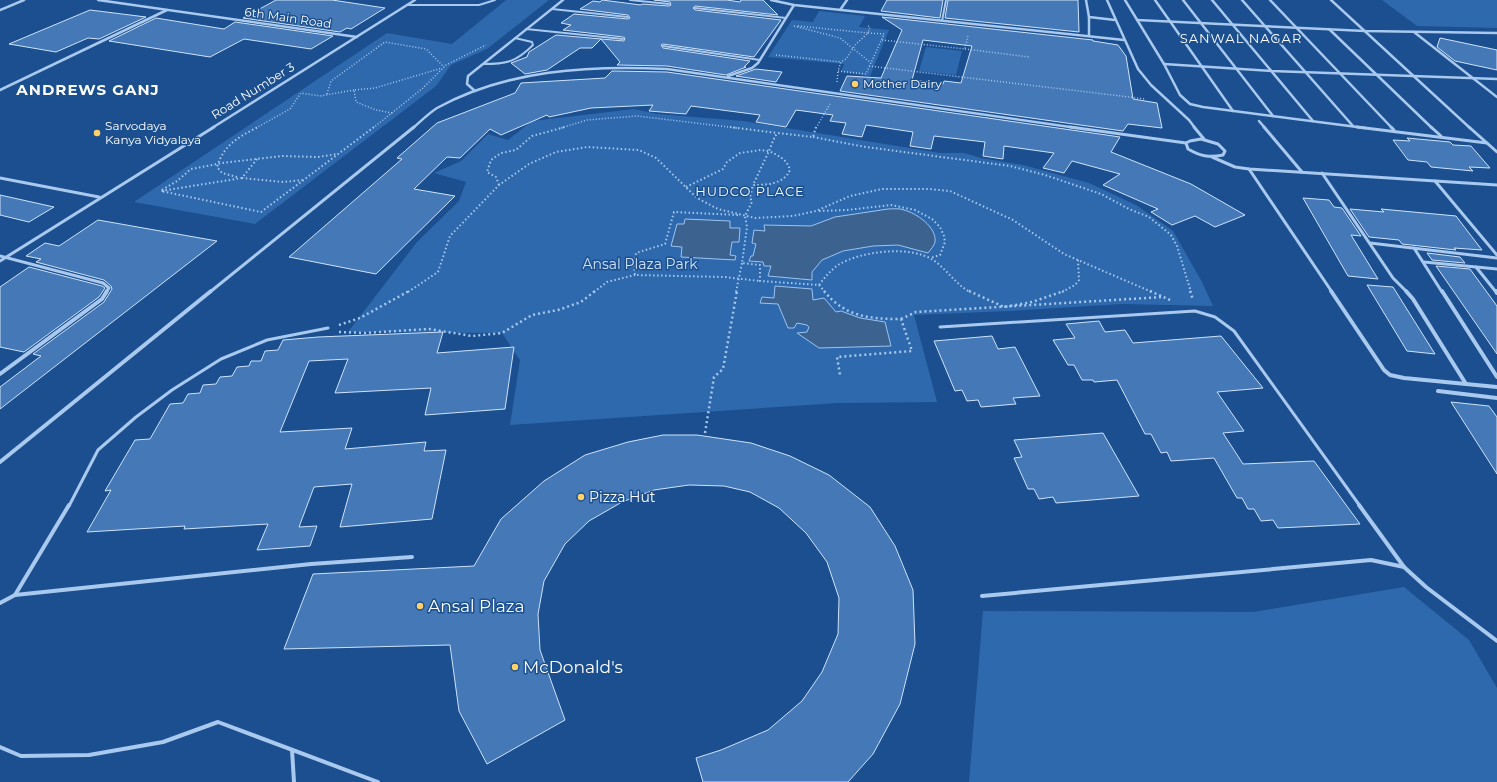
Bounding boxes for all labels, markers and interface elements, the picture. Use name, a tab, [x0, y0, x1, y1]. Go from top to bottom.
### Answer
street label: 6th Main Road	[244, 4, 333, 31]
district label: SANWAL NAGAR	[1180, 30, 1302, 46]
street label: Road Number 3	[208, 59, 297, 122]
place label: Mother Dairy	[863, 76, 942, 91]
marker: Mother Dairy	[850, 79, 860, 89]
district label: ANDREWS GANJ	[15, 80, 160, 99]
place label: Sarvodaya Kanya Vidyalaya	[105, 118, 201, 147]
marker: Sarvodaya Kanya Vidyalaya	[92, 128, 102, 138]
district label: HUDCO PLACE	[695, 183, 805, 199]
park label: Ansal Plaza Park	[582, 255, 698, 273]
place label: Pizza Hut	[589, 488, 656, 506]
marker: Pizza Hut	[576, 492, 586, 502]
place label: Ansal Plaza	[428, 596, 525, 616]
marker: Ansal Plaza	[415, 601, 425, 611]
place label: McDonald's	[523, 657, 623, 677]
marker: McDonald's	[510, 662, 520, 672]

